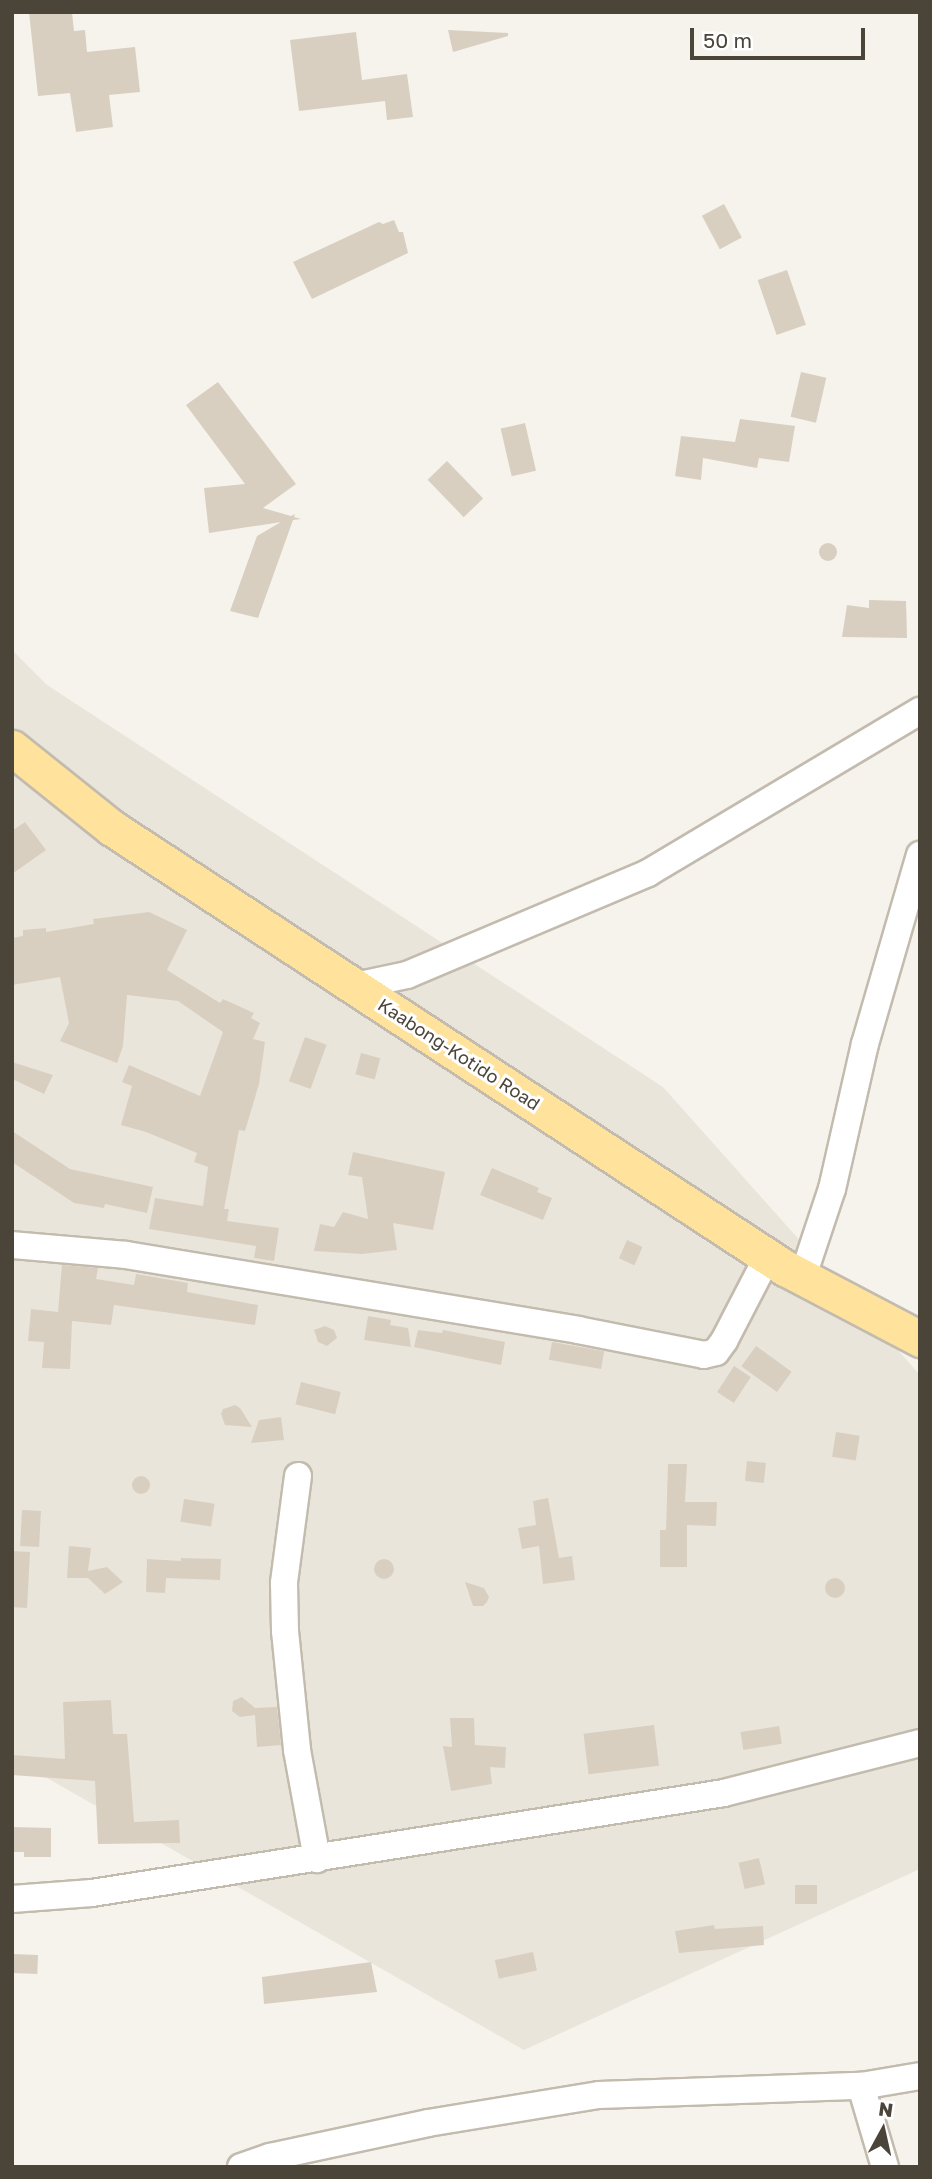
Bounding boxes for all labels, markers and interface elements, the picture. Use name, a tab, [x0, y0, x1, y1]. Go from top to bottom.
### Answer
scale bar	[694, 14, 869, 58]
text: 50 m	[703, 27, 752, 53]
street label: Kaabong-Kotido Road	[374, 994, 544, 1114]
north arrow	[848, 2095, 918, 2165]
text: N	[877, 2096, 895, 2121]

